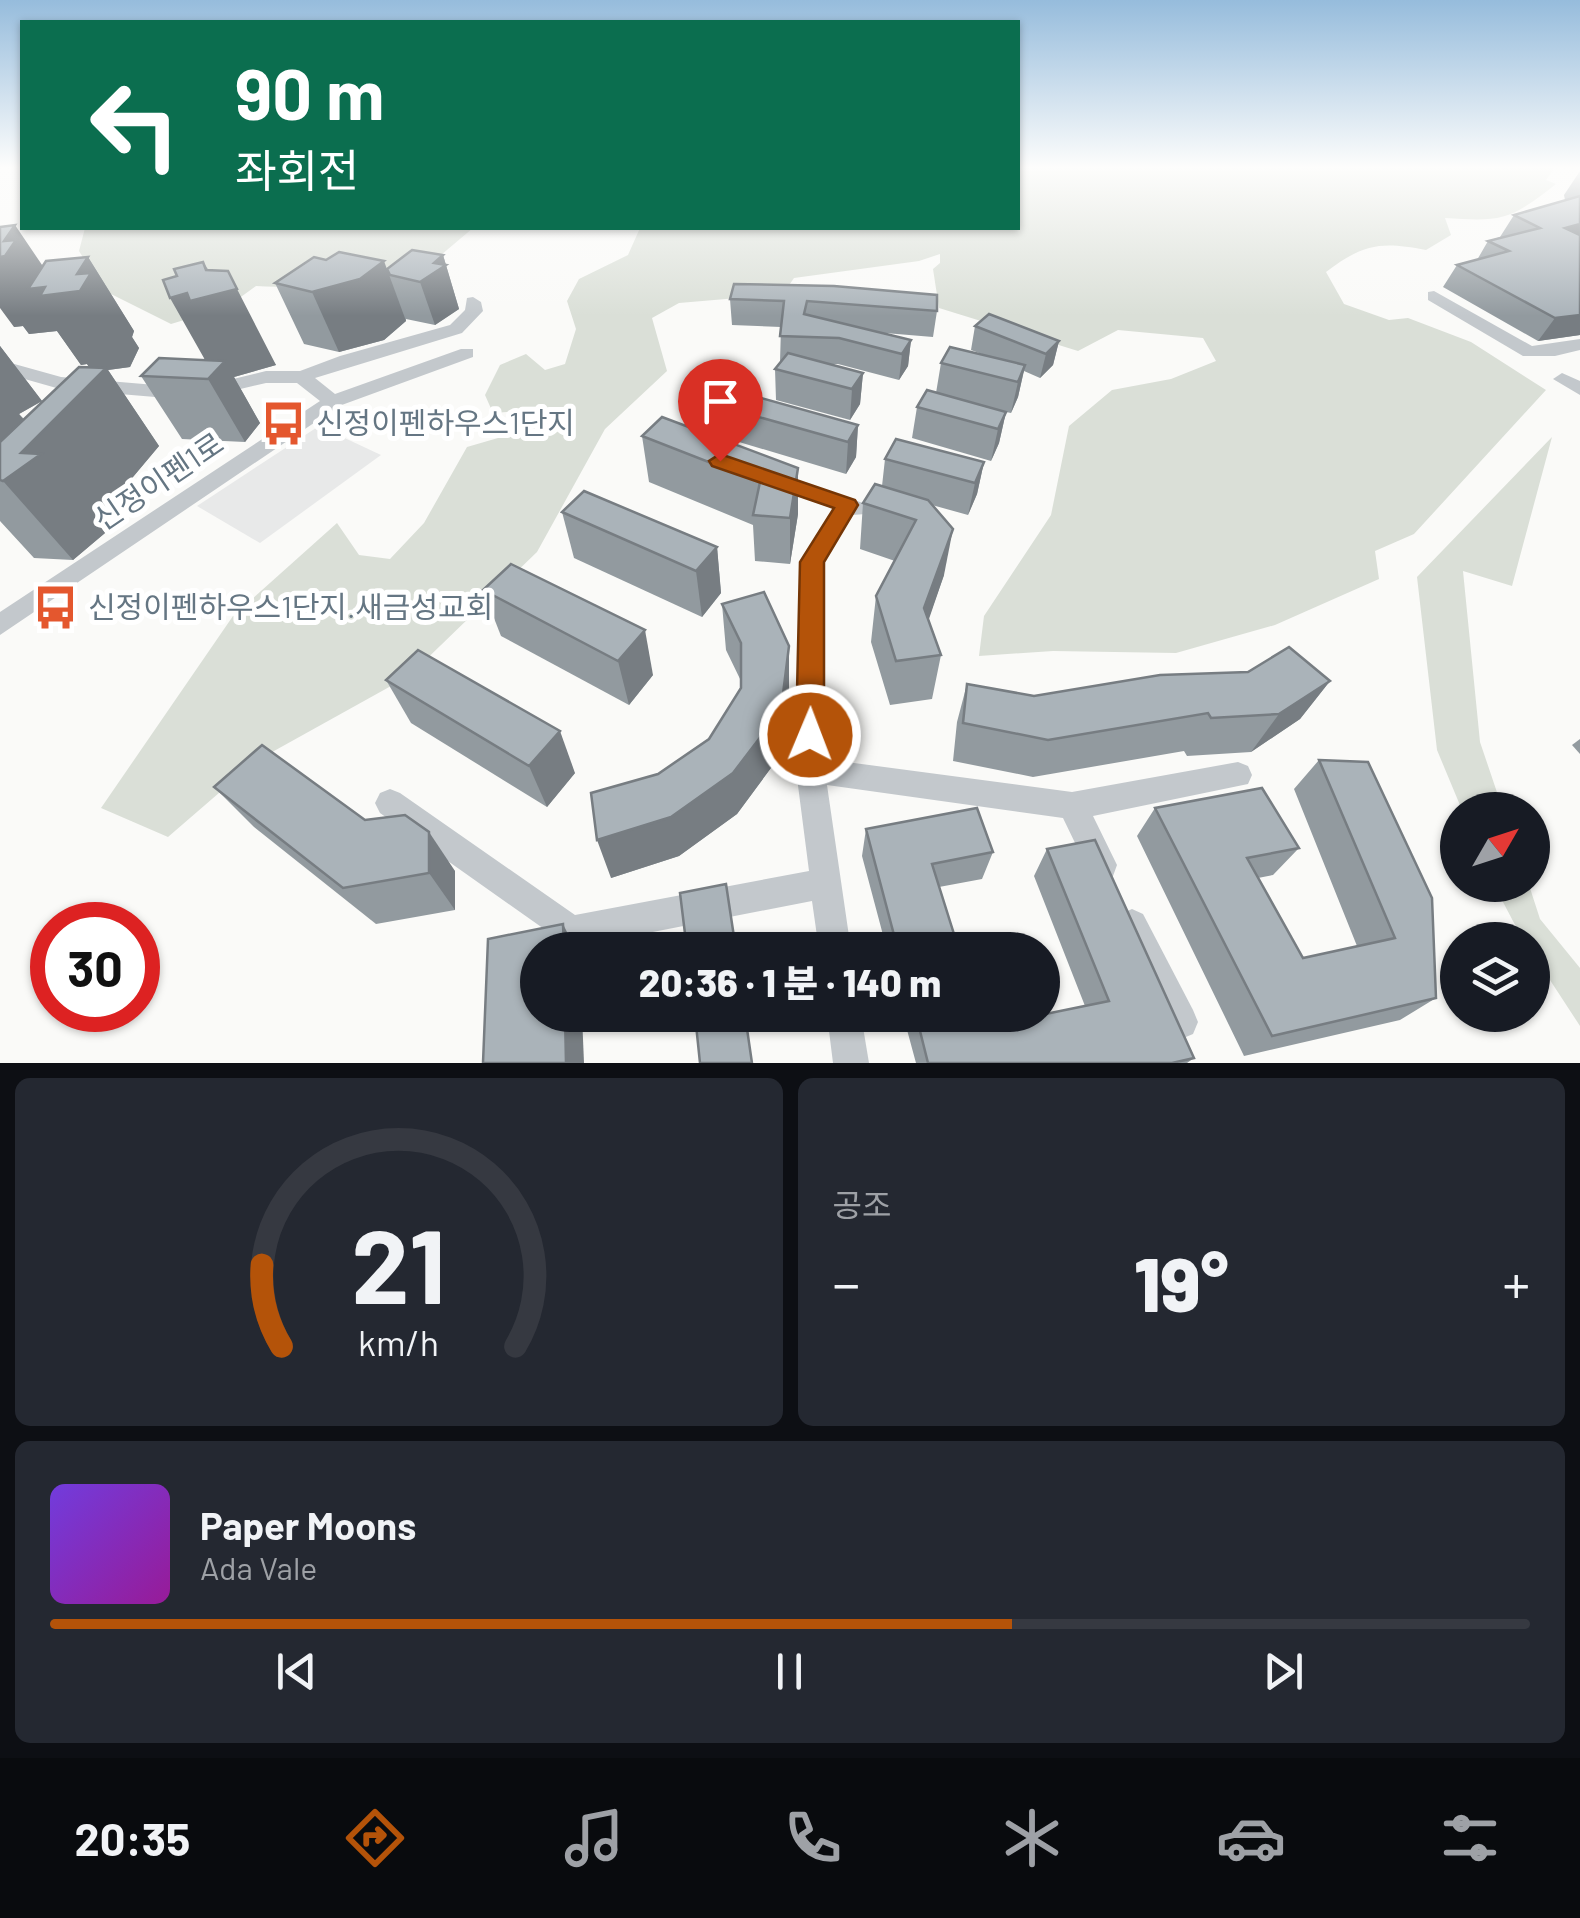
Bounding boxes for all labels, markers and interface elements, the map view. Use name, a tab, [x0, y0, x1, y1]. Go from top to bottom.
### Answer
text: 90 m	[235, 50, 385, 134]
icon: left	[70, 60, 200, 190]
text: 좌회전	[235, 142, 359, 196]
pin	[678, 359, 763, 462]
icon: arrive	[693, 374, 748, 429]
bus stop icon: 신정이펜하우스1단지	[259, 400, 307, 448]
place label: 신정이펜하우스1단지	[316, 404, 575, 440]
street label: 신정이펜1로	[86, 424, 230, 537]
bus stop icon: 신정이펜하우스1단지.새금성교회	[31, 584, 79, 632]
place label: 신정이펜하우스1단지.새금성교회	[88, 588, 493, 624]
position arrow	[758, 683, 862, 787]
north arrow	[1440, 792, 1550, 902]
map controls	[1440, 792, 1550, 1032]
speed limit sign: 30	[30, 902, 160, 1032]
button: layers	[1440, 922, 1550, 1032]
text: 20:36 · 1 분 · 140 m	[639, 959, 941, 1005]
text: 공조	[833, 1185, 891, 1223]
text: 21	[352, 1200, 446, 1325]
text: 19°	[1134, 1237, 1229, 1327]
text: −	[833, 1249, 860, 1315]
text: +	[1502, 1249, 1530, 1315]
text: km/h	[358, 1320, 439, 1363]
text: Paper Moons	[200, 1502, 416, 1548]
text: Ada Vale	[200, 1548, 317, 1586]
icon: previous	[269, 1644, 324, 1699]
icon: pause	[762, 1644, 817, 1699]
icon: next	[1256, 1644, 1311, 1699]
icon: directions	[340, 1803, 410, 1873]
icon: music	[559, 1803, 629, 1873]
icon: phone	[778, 1803, 848, 1873]
icon: climate	[997, 1803, 1067, 1873]
icon: car	[1216, 1803, 1286, 1873]
icon: filters	[1435, 1803, 1505, 1873]
text: 20:35	[75, 1811, 190, 1865]

